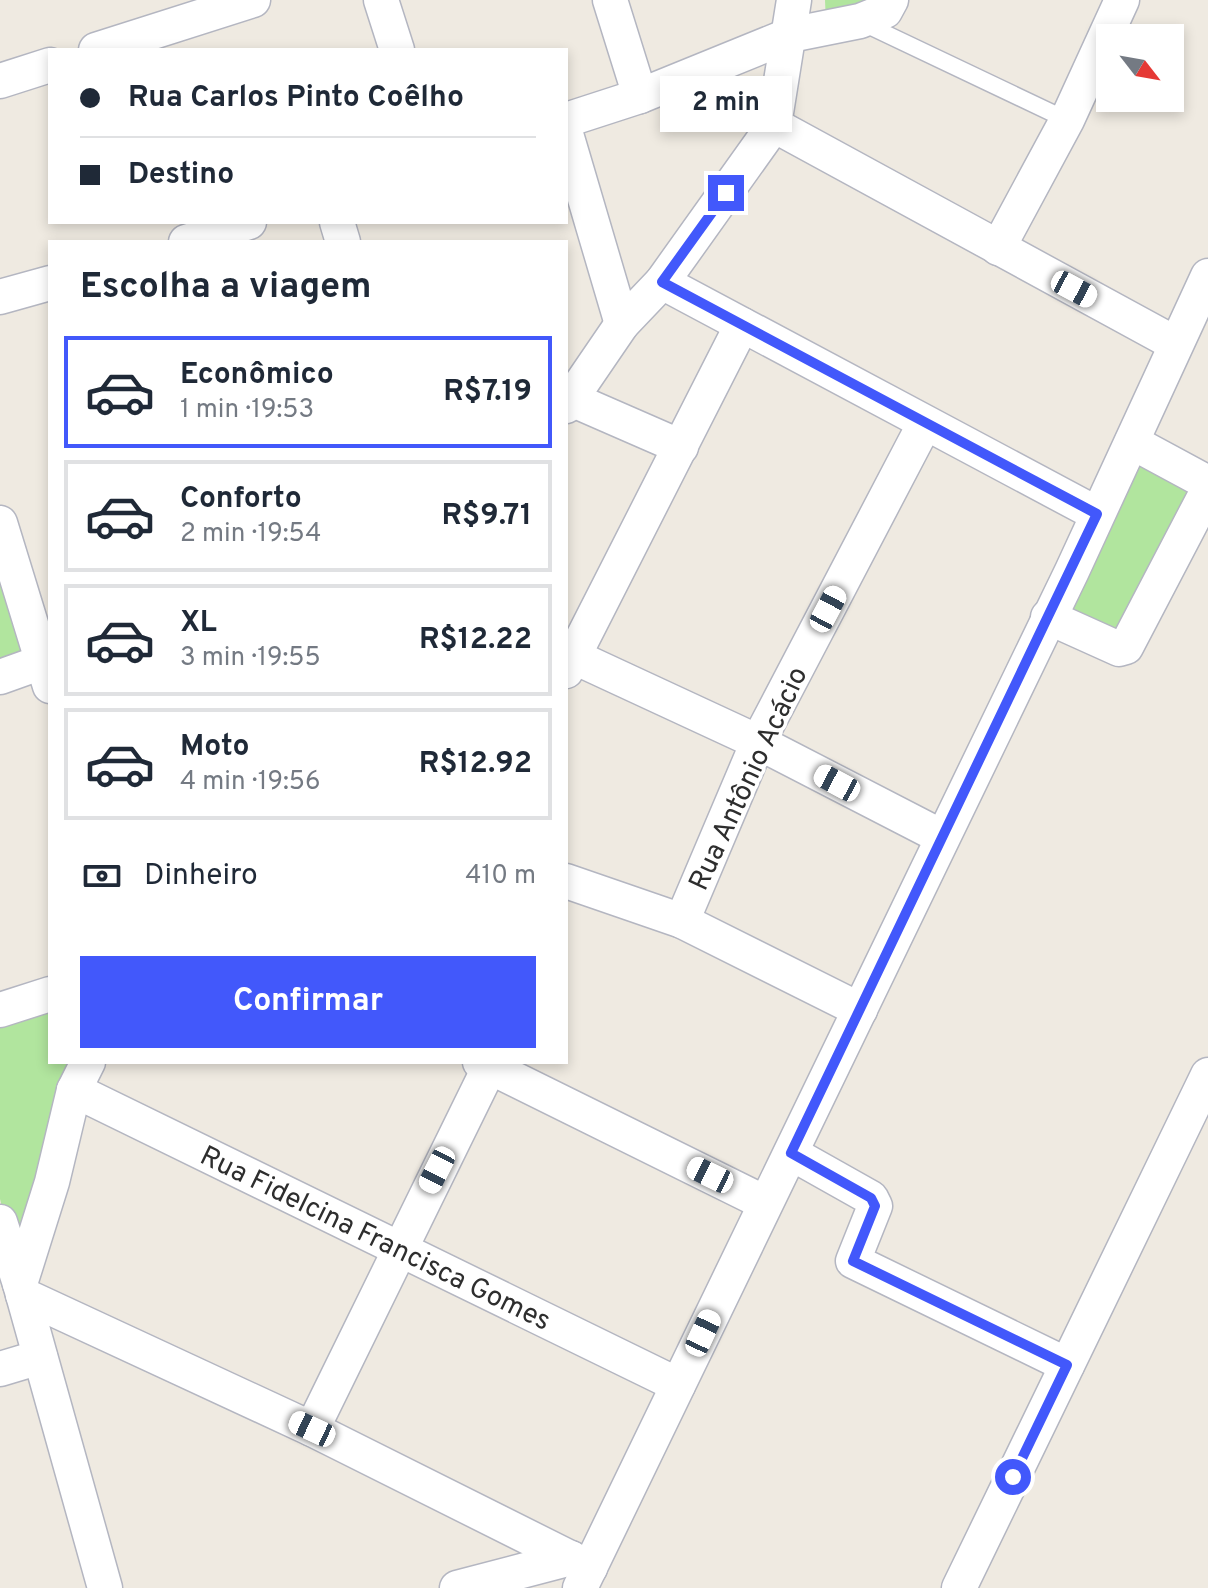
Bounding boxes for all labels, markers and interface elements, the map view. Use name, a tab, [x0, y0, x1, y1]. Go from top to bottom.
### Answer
north arrow	[1096, 24, 1184, 112]
map controls	[1096, 24, 1184, 112]
callout: 2 min	[660, 77, 792, 133]
text: Rua Carlos Pinto Coêlho	[128, 80, 464, 117]
text: 2 min	[692, 87, 760, 120]
text: Destino	[128, 157, 234, 194]
route end	[708, 175, 744, 211]
text: Escolha a viagem	[80, 265, 372, 311]
car	[1047, 267, 1101, 311]
icon: car	[84, 356, 156, 428]
text: Econômico	[180, 357, 334, 394]
text: R$7.19	[443, 374, 532, 411]
text: 1 min · 19:53	[180, 394, 314, 427]
icon: car	[84, 480, 156, 552]
text: Conforto	[180, 481, 302, 518]
text: R$9.71	[441, 498, 532, 535]
text: 2 min · 19:54	[180, 518, 321, 551]
car	[806, 582, 850, 636]
icon: car	[84, 604, 156, 676]
text: XL	[180, 605, 217, 642]
text: R$12.22	[419, 622, 532, 659]
text: 3 min · 19:55	[180, 642, 321, 675]
street label: Rua Antônio Acácio	[682, 662, 817, 897]
icon: car	[84, 728, 156, 800]
text: Moto	[180, 729, 250, 766]
text: R$12.92	[419, 746, 532, 783]
car	[810, 761, 864, 805]
text: 4 min · 19:56	[180, 766, 320, 799]
icon: cash	[80, 854, 124, 898]
text: Dinheiro	[144, 858, 258, 895]
text: 410 m	[465, 860, 536, 893]
button: Confirmar	[80, 956, 536, 1048]
street label: Rua Fidelcina Francisca Gomes	[193, 1139, 556, 1340]
car	[415, 1143, 459, 1197]
car	[683, 1154, 737, 1196]
car	[682, 1306, 724, 1360]
car	[285, 1408, 339, 1450]
route start	[995, 1459, 1031, 1495]

